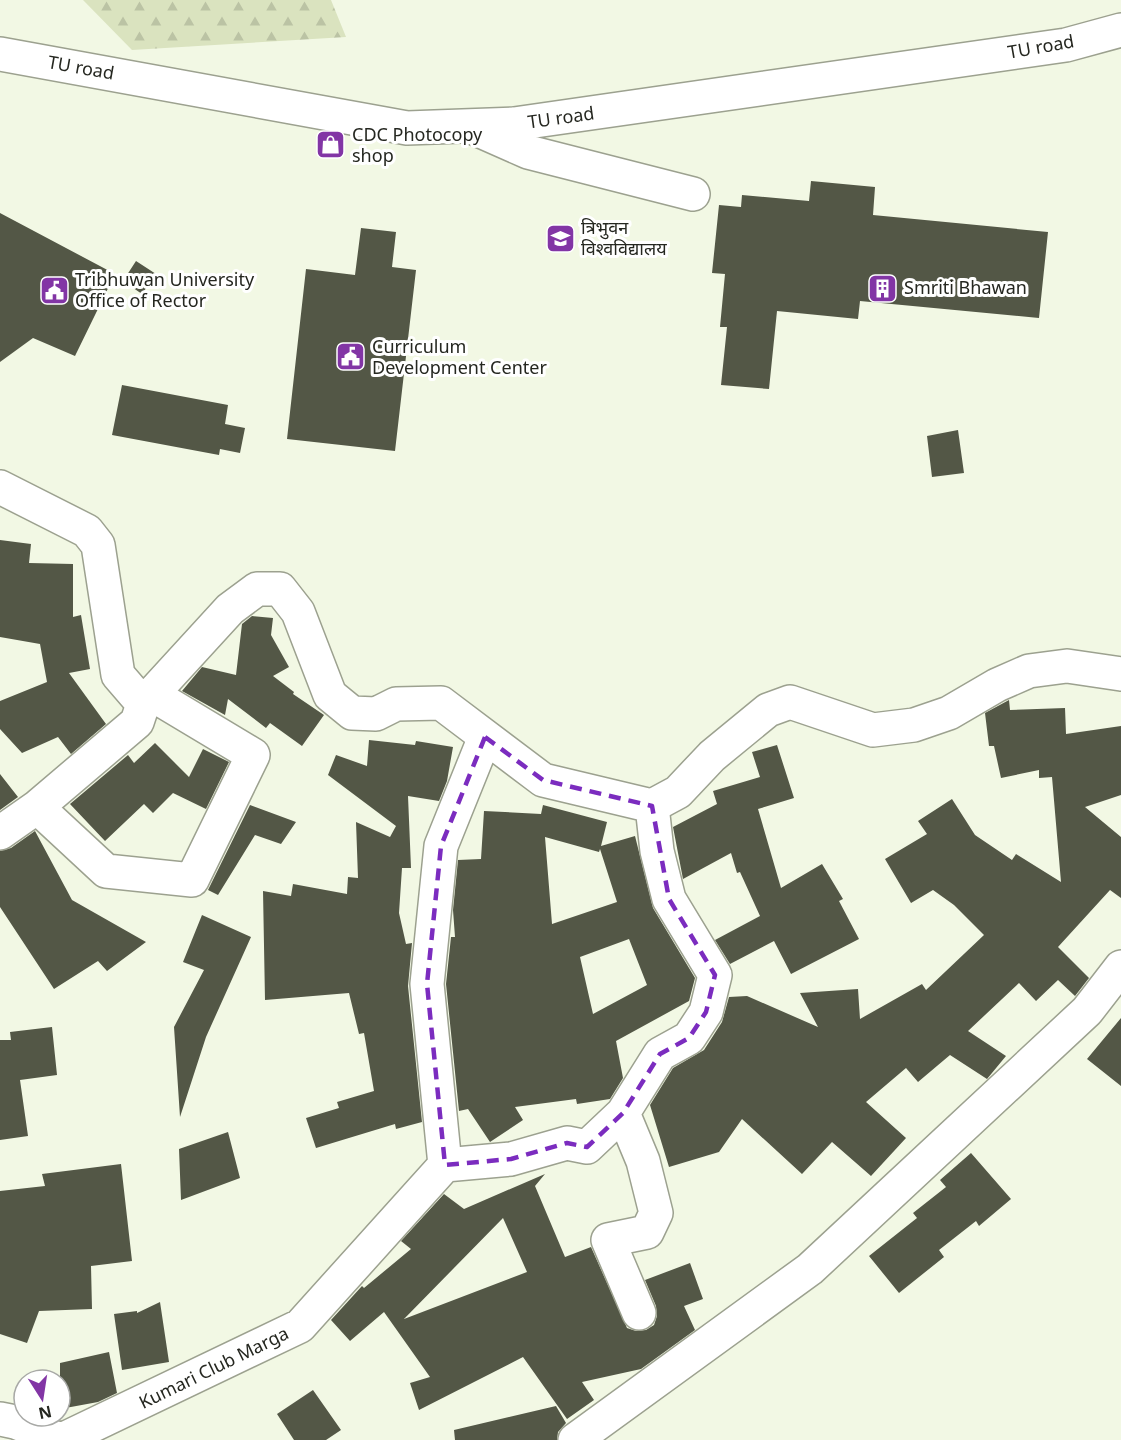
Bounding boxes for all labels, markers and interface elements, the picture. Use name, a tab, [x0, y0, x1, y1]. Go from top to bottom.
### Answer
street label: TU road	[1006, 28, 1076, 64]
street label: TU road	[46, 49, 116, 85]
street label: TU road	[526, 100, 596, 134]
place label: CDC Photocopy shop	[352, 122, 483, 167]
shop icon: CDC Photocopy shop	[315, 129, 347, 161]
place label: त्रिभुवन विश्वविद्यालय	[581, 215, 667, 260]
school or university icon: त्रिभुवन विश्वविद्यालय	[544, 222, 576, 254]
place label: Tribhuwan University Office of Rector	[75, 267, 255, 312]
building icon: Smriti Bhawan	[867, 272, 899, 304]
public building icon: Tribhuwan University Office of Rector	[38, 274, 70, 306]
place label: Smriti Bhawan	[904, 275, 1027, 299]
place label: Curriculum Development Center	[372, 334, 547, 379]
public building icon: Curriculum Development Center	[335, 341, 367, 373]
street label: Kumari Club Marga	[135, 1320, 292, 1414]
north arrow	[12, 1368, 72, 1428]
text: N	[36, 1401, 54, 1425]

